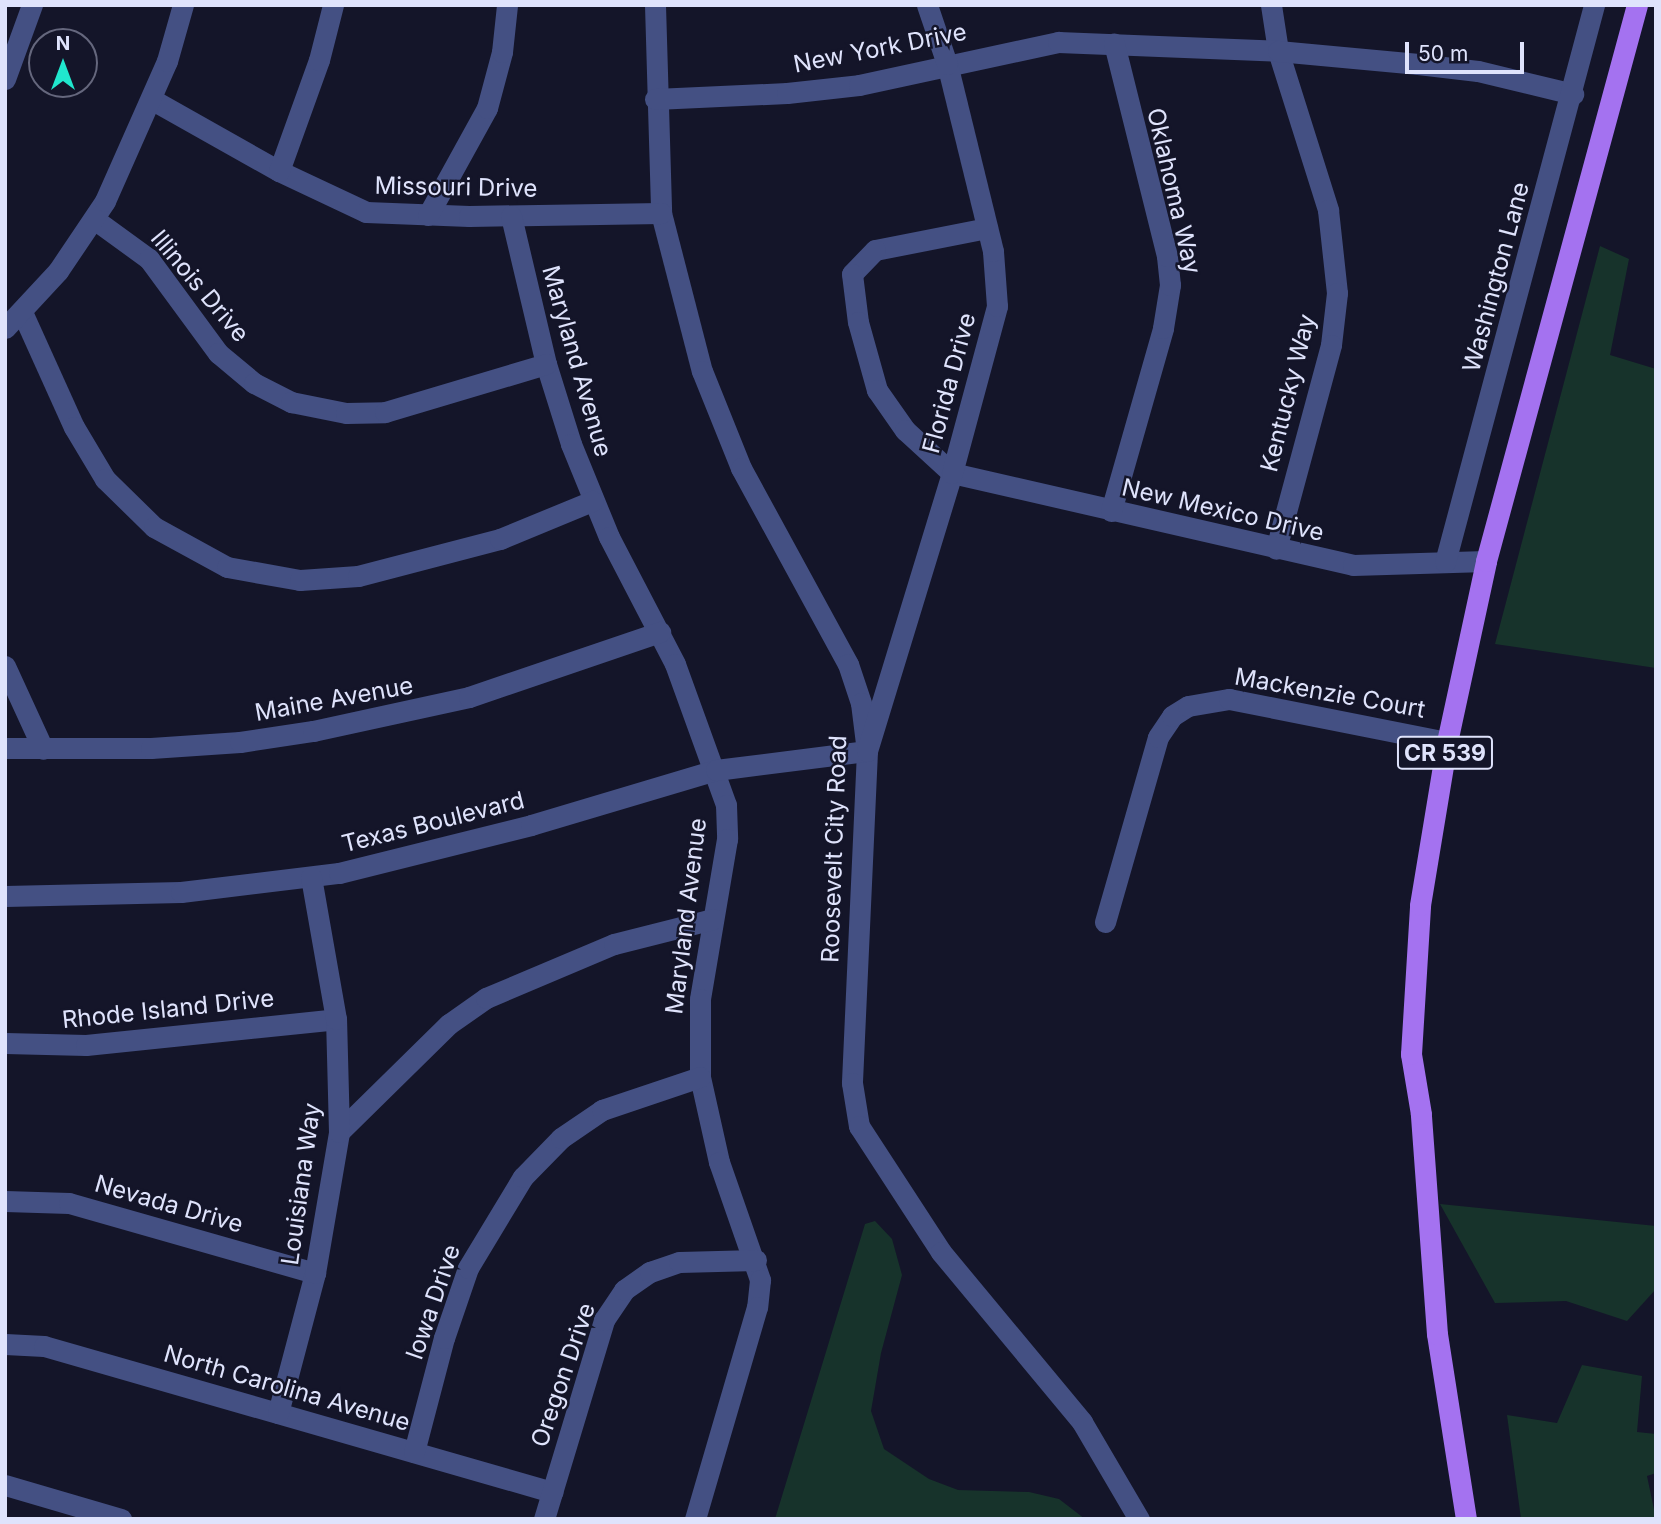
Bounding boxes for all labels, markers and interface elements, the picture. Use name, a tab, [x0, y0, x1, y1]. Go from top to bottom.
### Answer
street label: New York Drive	[791, 17, 969, 79]
north arrow	[28, 28, 98, 98]
scale bar	[1409, 28, 1528, 72]
text: N	[56, 32, 70, 55]
text: 50 m	[1418, 41, 1468, 66]
street label: Oklahoma Way	[1141, 105, 1207, 277]
street label: Missouri Drive	[374, 171, 538, 203]
street label: Washington Lane	[1457, 179, 1535, 375]
street label: Illinois Drive	[145, 224, 255, 348]
street label: Maryland Avenue	[536, 262, 618, 460]
street label: Florida Drive	[916, 310, 982, 456]
street label: Kentucky Way	[1254, 311, 1322, 475]
street label: New Mexico Drive	[1119, 473, 1327, 547]
street label: Mackenzie Court	[1233, 662, 1427, 724]
street label: Maine Avenue	[253, 671, 415, 727]
road number: CR 539	[1396, 734, 1494, 772]
street label: Roosevelt City Road	[816, 735, 852, 963]
street label: Texas Boulevard	[339, 785, 527, 859]
street label: Maryland Avenue	[660, 816, 712, 1016]
street label: Rhode Island Drive	[61, 984, 275, 1034]
street label: Louisiana Way	[275, 1101, 327, 1267]
street label: Nevada Drive	[92, 1169, 246, 1239]
street label: Iowa Drive	[400, 1241, 466, 1363]
street label: Oregon Drive	[525, 1299, 601, 1451]
street label: North Carolina Avenue	[160, 1339, 414, 1437]

